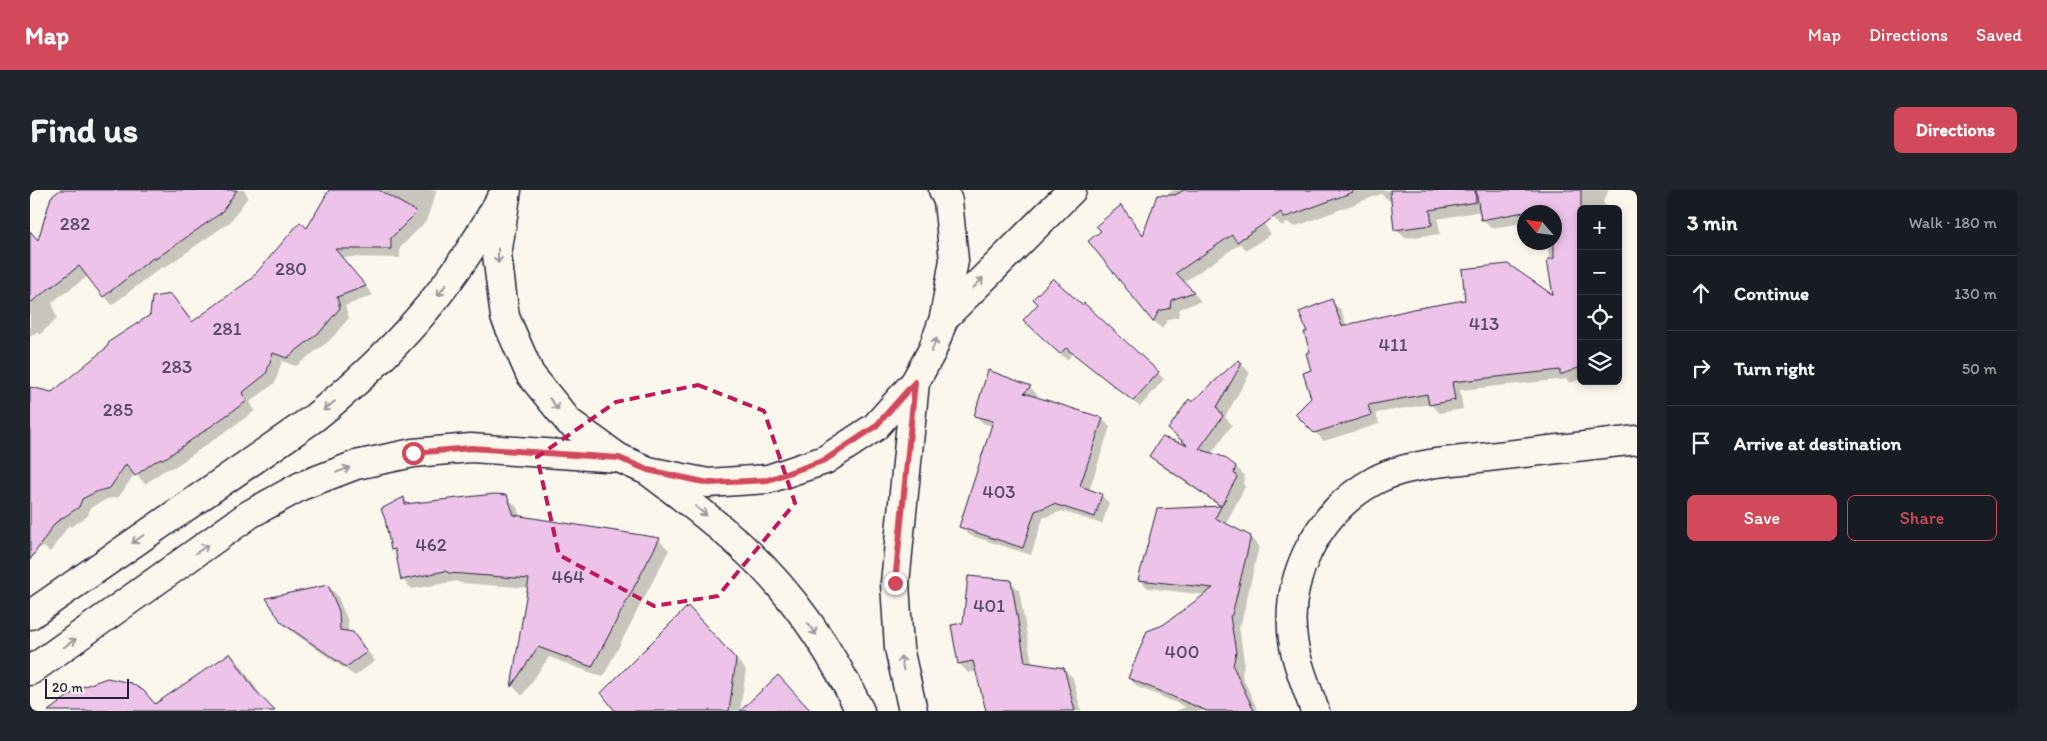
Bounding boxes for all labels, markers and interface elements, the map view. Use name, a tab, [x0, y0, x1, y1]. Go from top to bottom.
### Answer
text: Map	[25, 21, 69, 50]
text: Map	[1808, 24, 1841, 46]
text: Directions	[1869, 24, 1948, 46]
text: Saved	[1976, 24, 2022, 46]
button: Directions	[1894, 107, 2017, 153]
text: Find us	[30, 109, 138, 151]
north arrow	[1517, 205, 1562, 250]
map controls	[1577, 205, 1622, 385]
button: +	[1577, 205, 1622, 250]
text: 3 min	[1687, 210, 1737, 235]
house number: 282	[60, 212, 90, 235]
text: Walk · 180 m	[1909, 213, 1997, 232]
one-way arrow	[493, 247, 503, 263]
button: −	[1577, 250, 1622, 295]
house number: 280	[275, 257, 307, 280]
one-way arrow	[972, 277, 984, 289]
icon: ahead	[1687, 279, 1715, 307]
text: Continue	[1734, 282, 1809, 305]
one-way arrow	[437, 283, 447, 297]
text: 130 m	[1954, 284, 1997, 303]
button: locate	[1577, 295, 1622, 340]
house number: 413	[1469, 312, 1499, 335]
house number: 281	[212, 317, 242, 340]
house number: 411	[1378, 333, 1408, 356]
one-way arrow	[930, 338, 939, 353]
button: layers	[1577, 340, 1622, 385]
icon: right	[1687, 354, 1715, 382]
house number: 283	[162, 355, 192, 378]
text: Turn right	[1734, 357, 1815, 380]
text: 50 m	[1962, 359, 1997, 378]
one-way arrow	[549, 397, 560, 410]
house number: 285	[103, 398, 133, 421]
one-way arrow	[322, 400, 335, 411]
icon: arrive	[1687, 429, 1715, 457]
text: Arrive at destination	[1734, 432, 1901, 455]
route start	[402, 442, 425, 465]
one-way arrow	[335, 465, 350, 474]
house number: 403	[982, 480, 1016, 503]
button: Save	[1687, 495, 1837, 541]
button: Share	[1847, 495, 1997, 541]
one-way arrow	[694, 506, 707, 517]
house number: 462	[415, 533, 447, 556]
one-way arrow	[131, 534, 145, 544]
one-way arrow	[195, 544, 209, 554]
house number: 464	[552, 565, 584, 588]
route end	[884, 572, 907, 595]
house number: 401	[973, 594, 1005, 617]
one-way arrow	[807, 622, 818, 635]
one-way arrow	[63, 638, 77, 648]
house number: 400	[1165, 640, 1199, 663]
one-way arrow	[897, 656, 907, 672]
scale bar	[45, 676, 129, 699]
text: 20 m	[52, 679, 83, 696]

